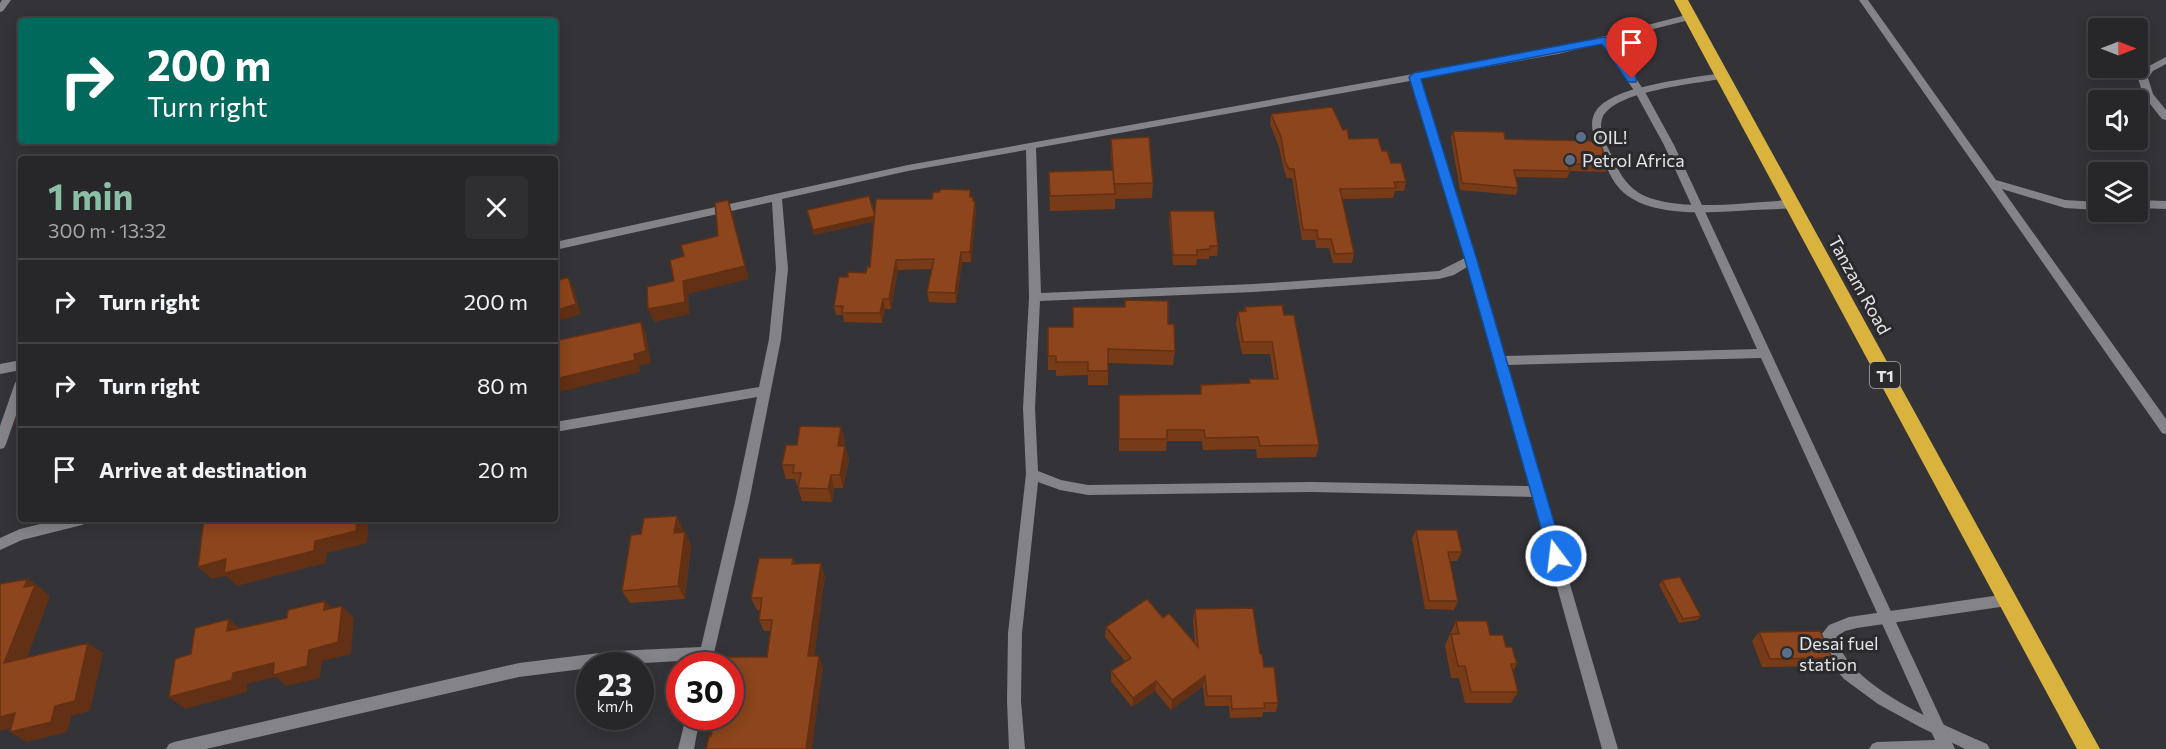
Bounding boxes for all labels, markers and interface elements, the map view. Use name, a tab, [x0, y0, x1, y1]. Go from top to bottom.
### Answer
pin	[1606, 17, 1657, 79]
north arrow	[2088, 18, 2148, 78]
map controls	[2088, 18, 2148, 222]
icon: arrive	[1615, 26, 1648, 59]
text: 200 m	[147, 38, 271, 90]
icon: right	[48, 42, 126, 120]
text: Turn right	[147, 90, 267, 123]
button: sound	[2088, 90, 2148, 150]
place label: OIL!	[1593, 126, 1627, 148]
marker: OIL!	[1574, 130, 1588, 144]
place label: Petrol Africa	[1582, 149, 1685, 171]
marker: Petrol Africa	[1563, 153, 1577, 167]
button: layers	[2088, 162, 2148, 222]
text: 1 min	[48, 173, 133, 217]
button: close	[465, 176, 528, 239]
text: 300 m · 13:32	[48, 218, 166, 242]
street label: Tanzam Road	[1824, 232, 1896, 338]
icon: right	[48, 285, 81, 318]
text: Turn right	[99, 288, 200, 315]
text: 200 m	[464, 288, 528, 315]
road number: T1	[1870, 362, 1900, 388]
icon: right	[48, 369, 81, 402]
text: Turn right	[99, 372, 200, 399]
text: 80 m	[477, 372, 528, 399]
icon: arrive	[48, 453, 81, 486]
text: Arrive at destination	[99, 456, 307, 483]
text: 20 m	[478, 456, 528, 483]
position arrow	[1524, 524, 1588, 588]
place label: Desai fuel station	[1799, 632, 1879, 675]
marker: Desai fuel station	[1780, 646, 1794, 660]
speed limit sign: 30	[666, 652, 744, 730]
text: 23	[598, 665, 632, 702]
text: km/h	[597, 697, 633, 715]

